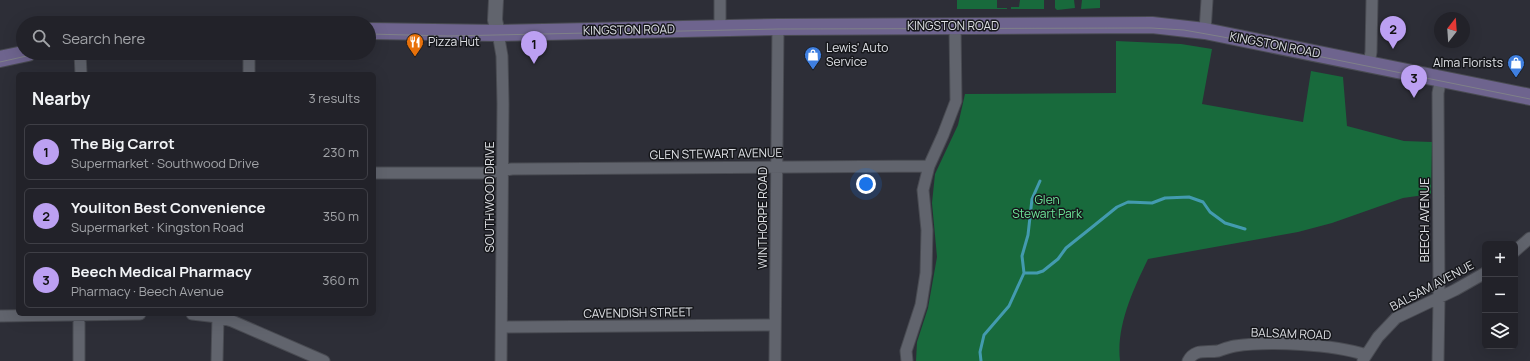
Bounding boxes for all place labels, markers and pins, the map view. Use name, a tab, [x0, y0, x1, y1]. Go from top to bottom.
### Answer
pin: 2	[1380, 16, 1406, 49]
pin: 1	[521, 31, 547, 64]
restaurant icon: Pizza Hut	[405, 32, 425, 57]
place label: Pizza Hut	[428, 33, 480, 50]
place label: Lewis' Auto Service	[826, 39, 888, 70]
shop icon: Lewis' Auto Service	[803, 45, 823, 70]
shop icon: Alma Florists	[1506, 53, 1526, 78]
place label: Alma Florists	[1433, 54, 1503, 71]
pin: 3	[1401, 65, 1427, 98]

